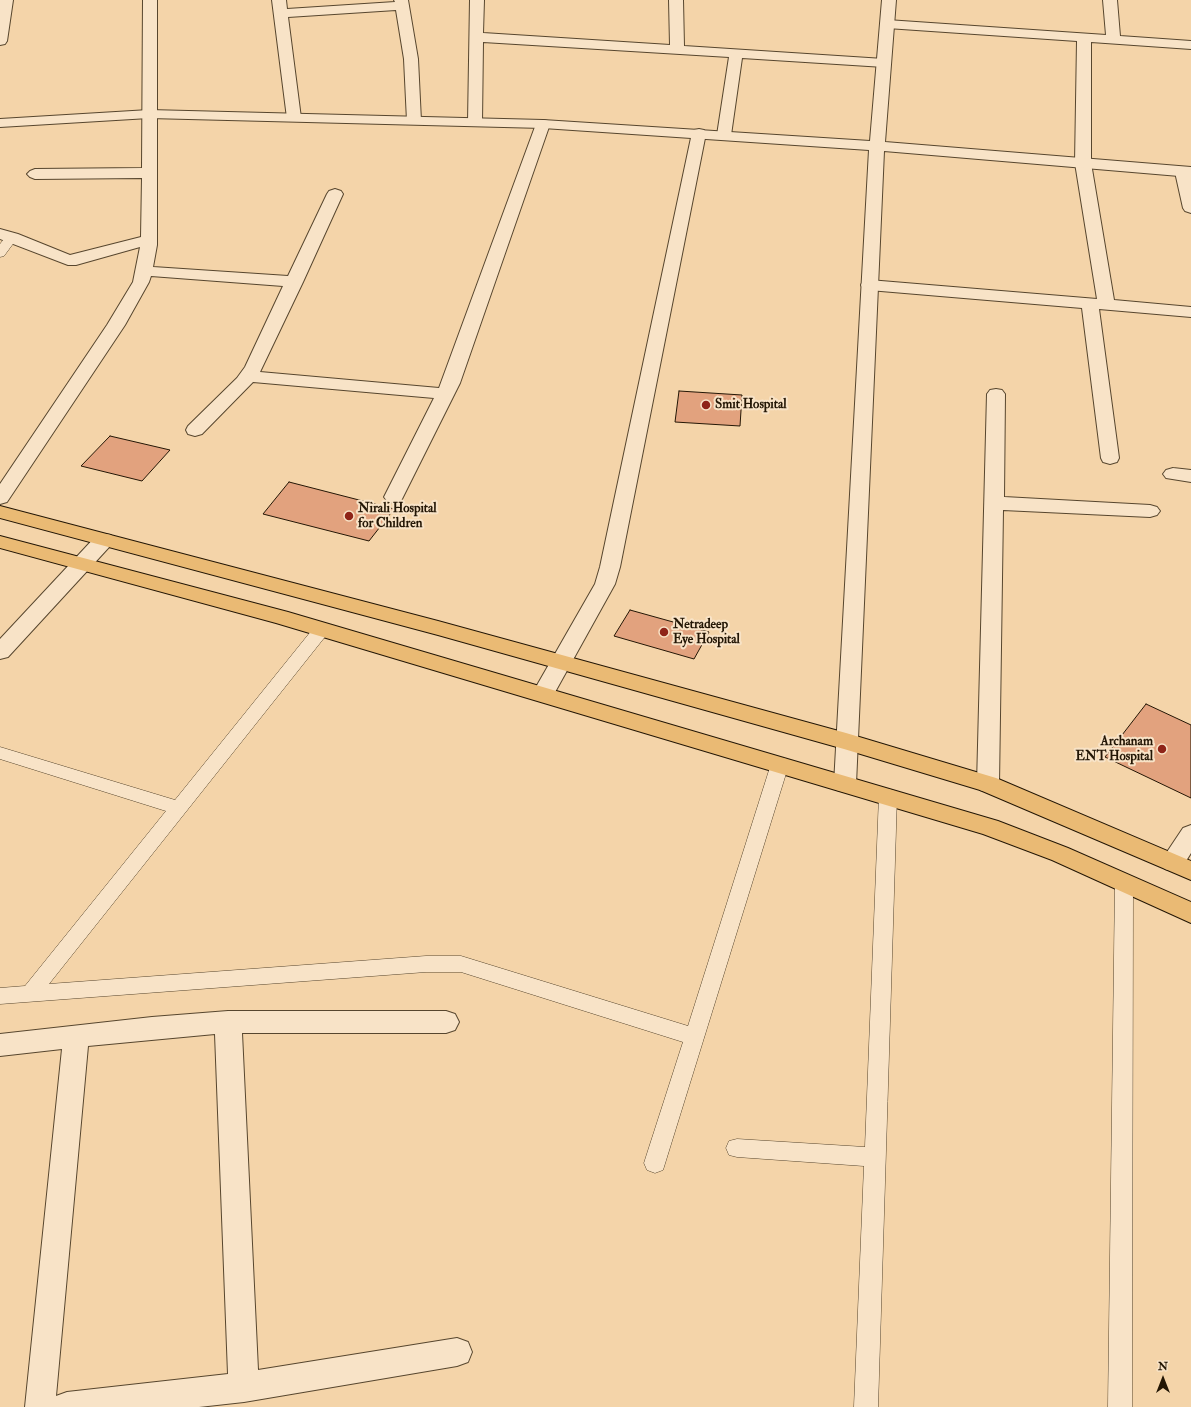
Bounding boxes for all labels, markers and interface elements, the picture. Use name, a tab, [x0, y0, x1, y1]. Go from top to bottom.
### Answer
place label: Smit Hospital	[715, 397, 787, 413]
marker: Smit Hospital	[700, 399, 712, 411]
place label: Nirali Hospital for Children	[358, 501, 437, 532]
marker: Nirali Hospital for Children	[343, 510, 355, 522]
place label: Netradeep Eye Hospital	[673, 617, 740, 648]
marker: Netradeep Eye Hospital	[658, 626, 670, 638]
place label: Archanam ENT Hospital	[1076, 734, 1153, 765]
marker: Archanam ENT Hospital	[1156, 743, 1168, 755]
north arrow	[1143, 1359, 1183, 1399]
text: N	[1158, 1360, 1168, 1373]

